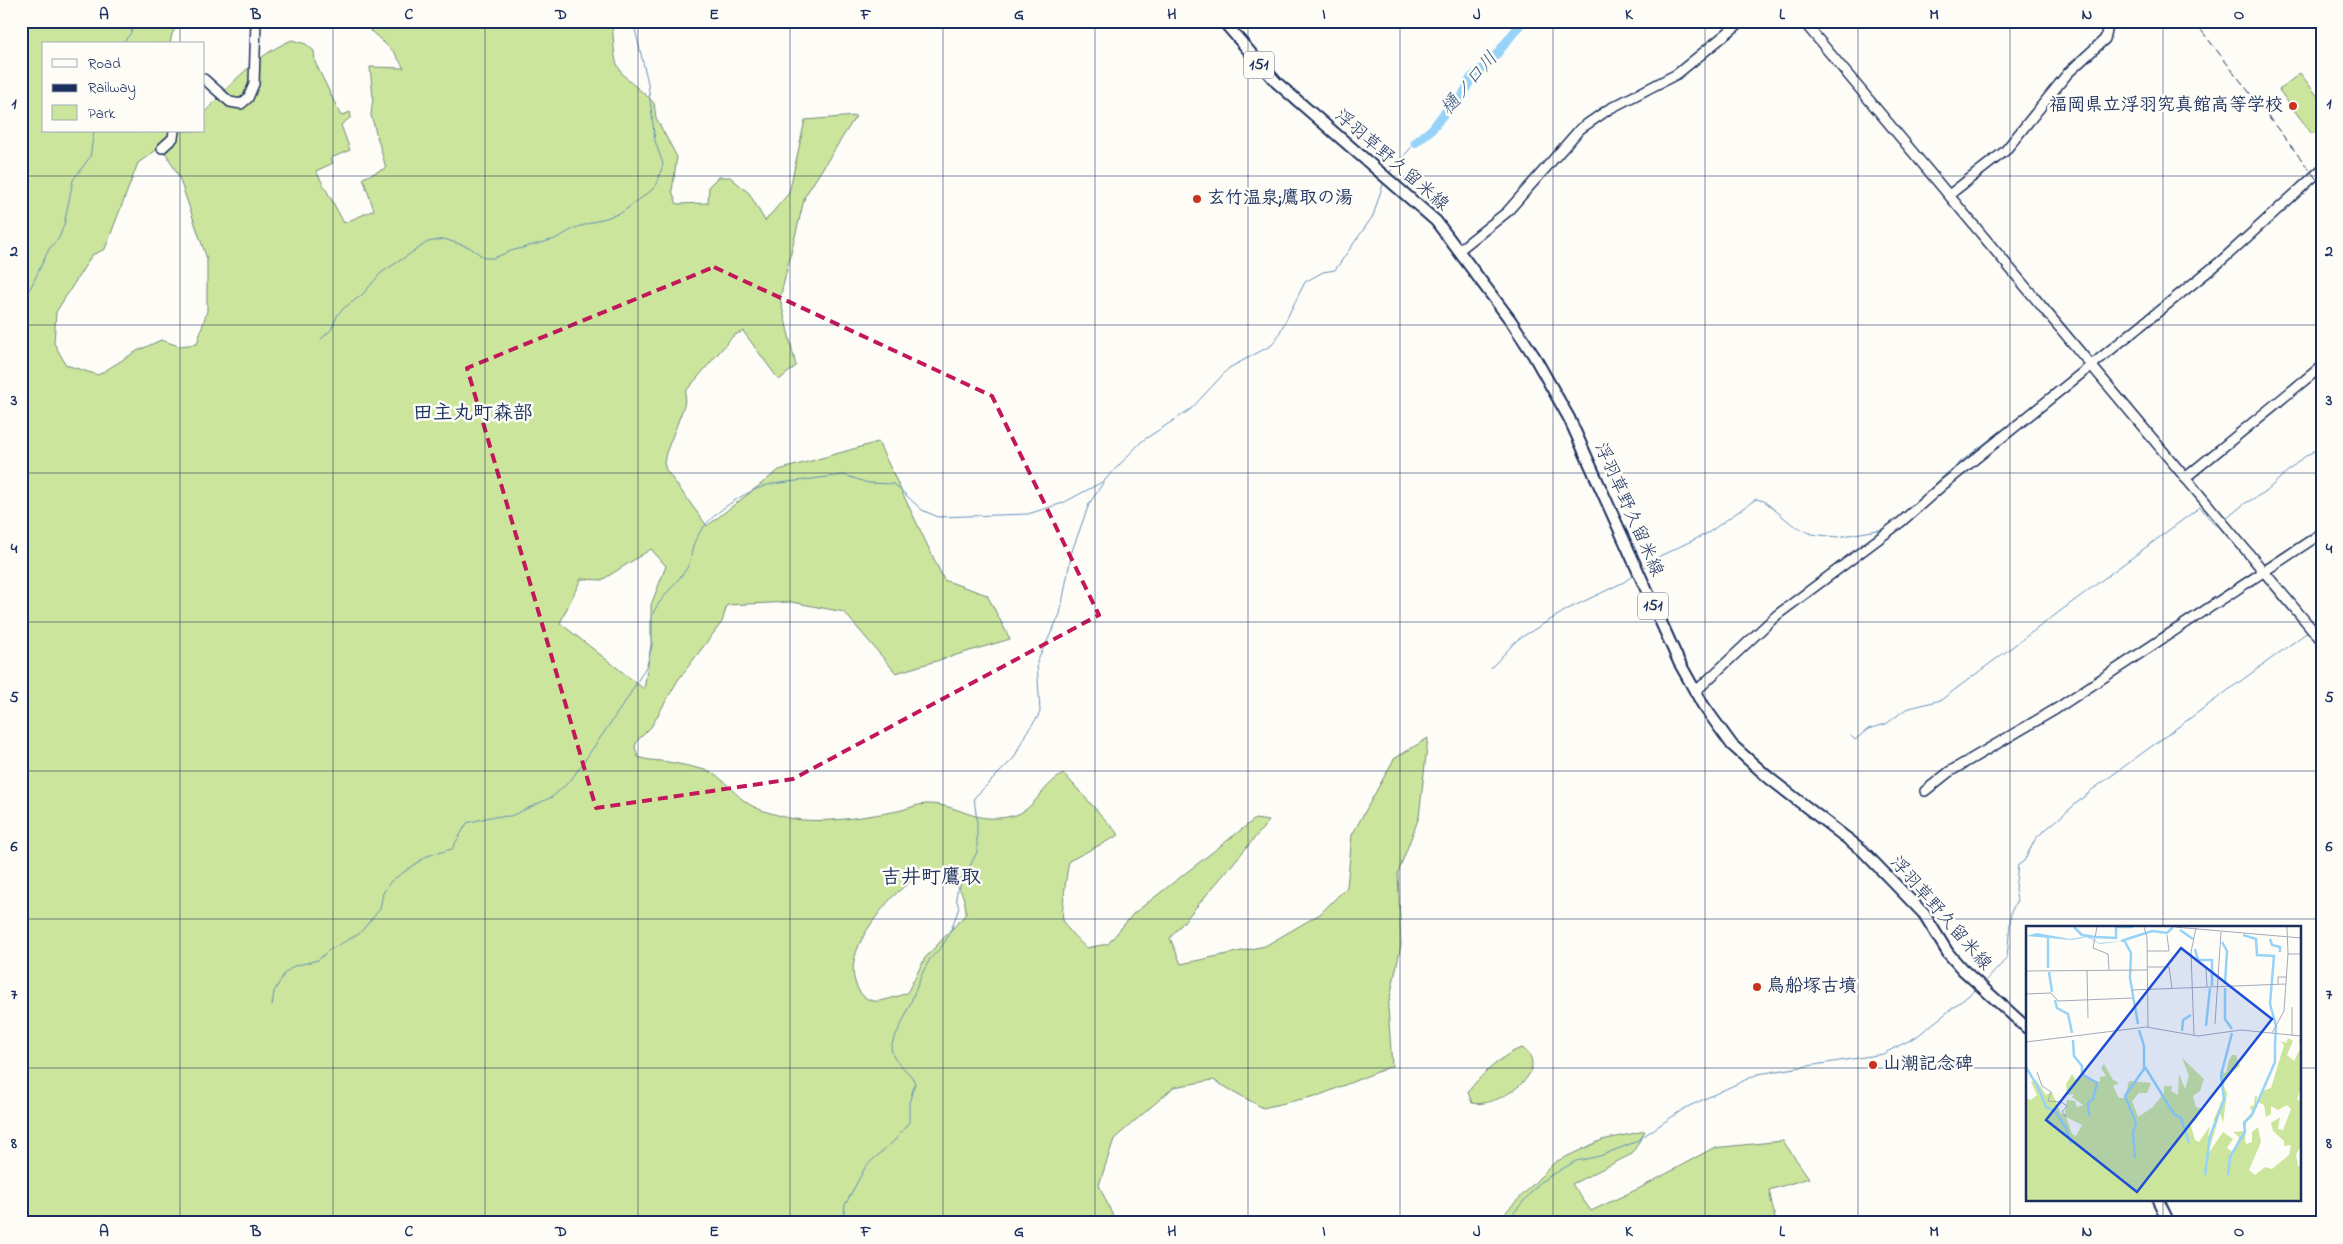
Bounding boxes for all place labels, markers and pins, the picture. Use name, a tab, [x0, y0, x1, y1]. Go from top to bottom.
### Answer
place label: 福岡県立浮羽究真館高等学校	[2049, 93, 2283, 119]
marker: 福岡県立浮羽究真館高等学校	[2287, 100, 2299, 112]
place label: 玄竹温泉;鷹取の湯	[1207, 186, 1353, 212]
marker: 玄竹温泉;鷹取の湯	[1191, 193, 1203, 205]
place label: 鳥船塚古墳	[1767, 974, 1857, 1000]
marker: 鳥船塚古墳	[1751, 981, 1763, 993]
place label: 山潮記念碑	[1883, 1052, 1973, 1078]
marker: 山潮記念碑	[1867, 1059, 1879, 1071]

